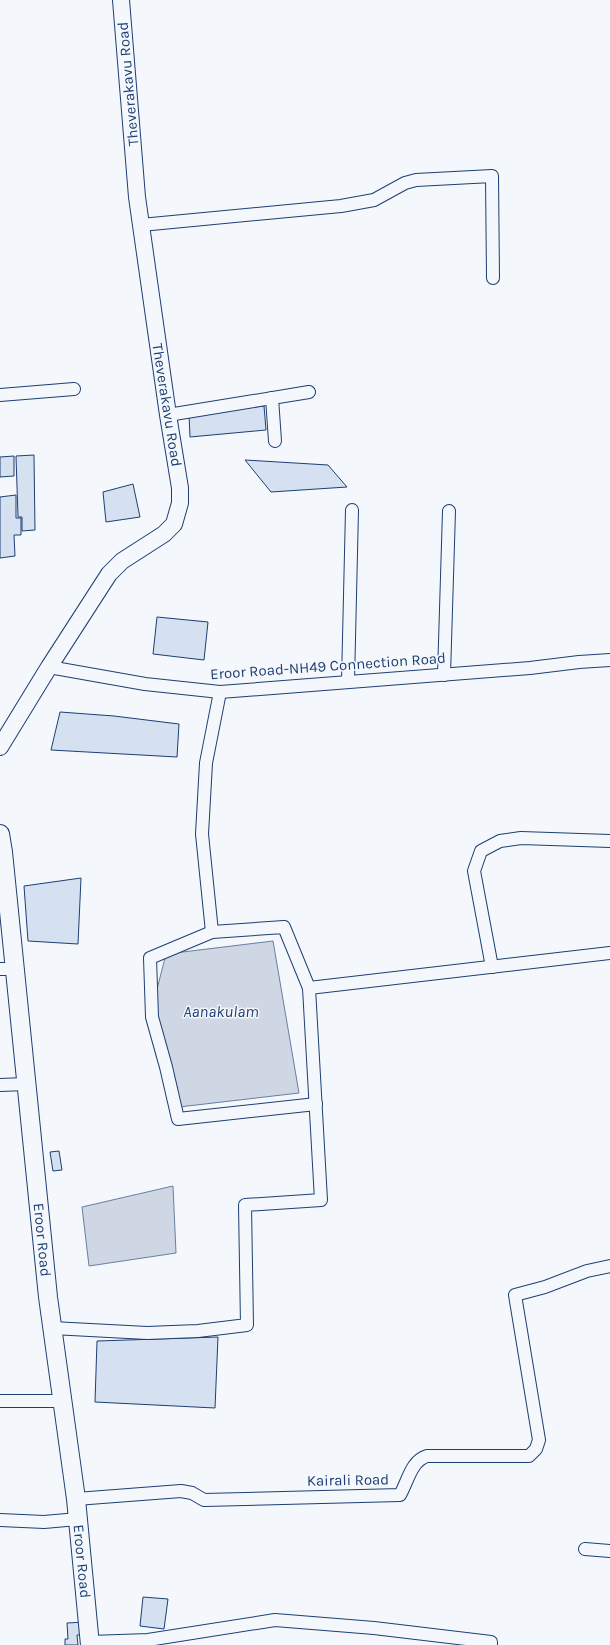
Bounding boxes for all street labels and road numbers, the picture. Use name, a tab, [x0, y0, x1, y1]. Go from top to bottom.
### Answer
street label: Theverakavu Road	[114, 21, 142, 147]
street label: Theverakavu Road	[148, 342, 186, 468]
street label: Eroor Road-NH49 Connection Road	[210, 649, 446, 683]
street label: Eroor Road	[30, 1202, 55, 1277]
street label: Kairali Road	[307, 1470, 389, 1490]
street label: Eroor Road	[69, 1524, 94, 1599]

